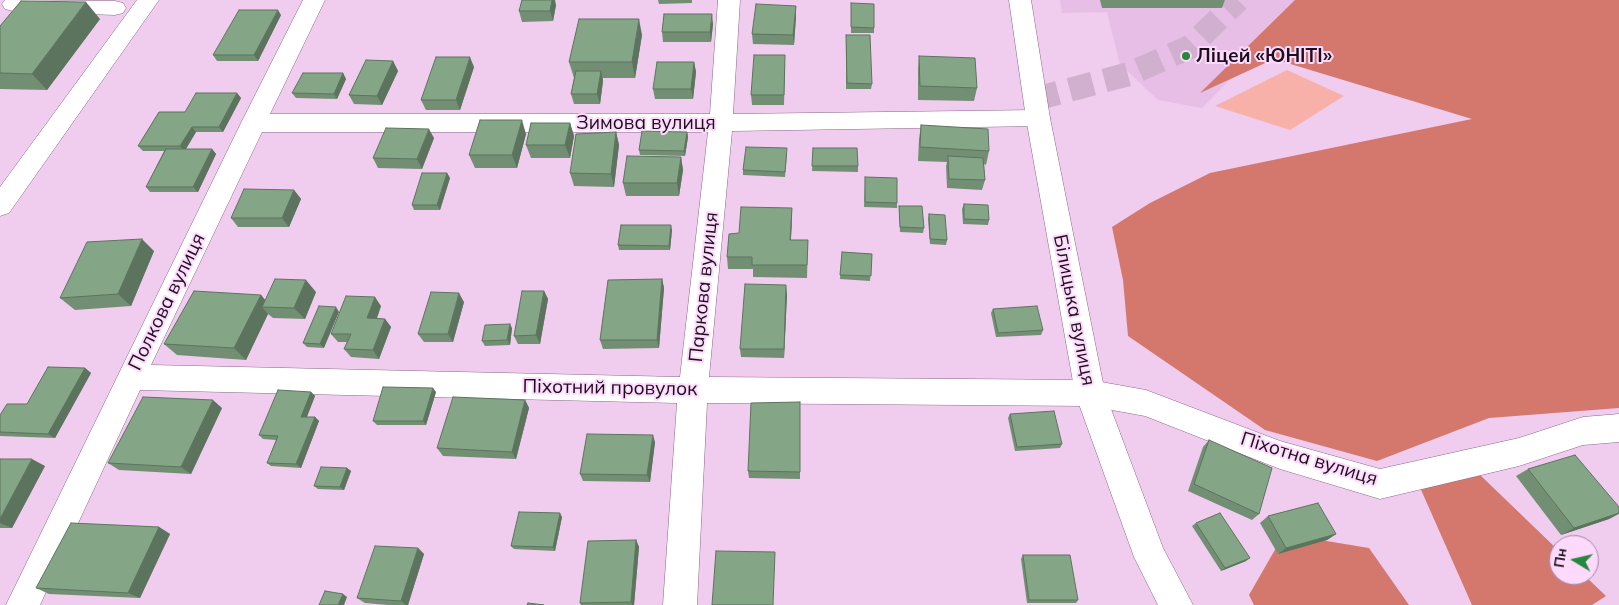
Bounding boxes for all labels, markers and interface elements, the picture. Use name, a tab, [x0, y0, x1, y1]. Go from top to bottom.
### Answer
place label: Ліцей «ЮНІТІ»	[1196, 45, 1332, 67]
marker: Ліцей «ЮНІТІ»	[1180, 50, 1192, 62]
street label: Зимова вулиця	[576, 112, 716, 134]
street label: Паркова вулиця	[685, 211, 723, 363]
street label: Полкова вулиця	[124, 230, 210, 374]
street label: Білицька вулиця	[1048, 232, 1100, 388]
street label: Піхотний провулок	[522, 375, 698, 401]
street label: Піхотна вулиця	[1238, 427, 1380, 491]
north arrow	[1549, 535, 1599, 585]
text: Пн	[1550, 547, 1571, 569]

